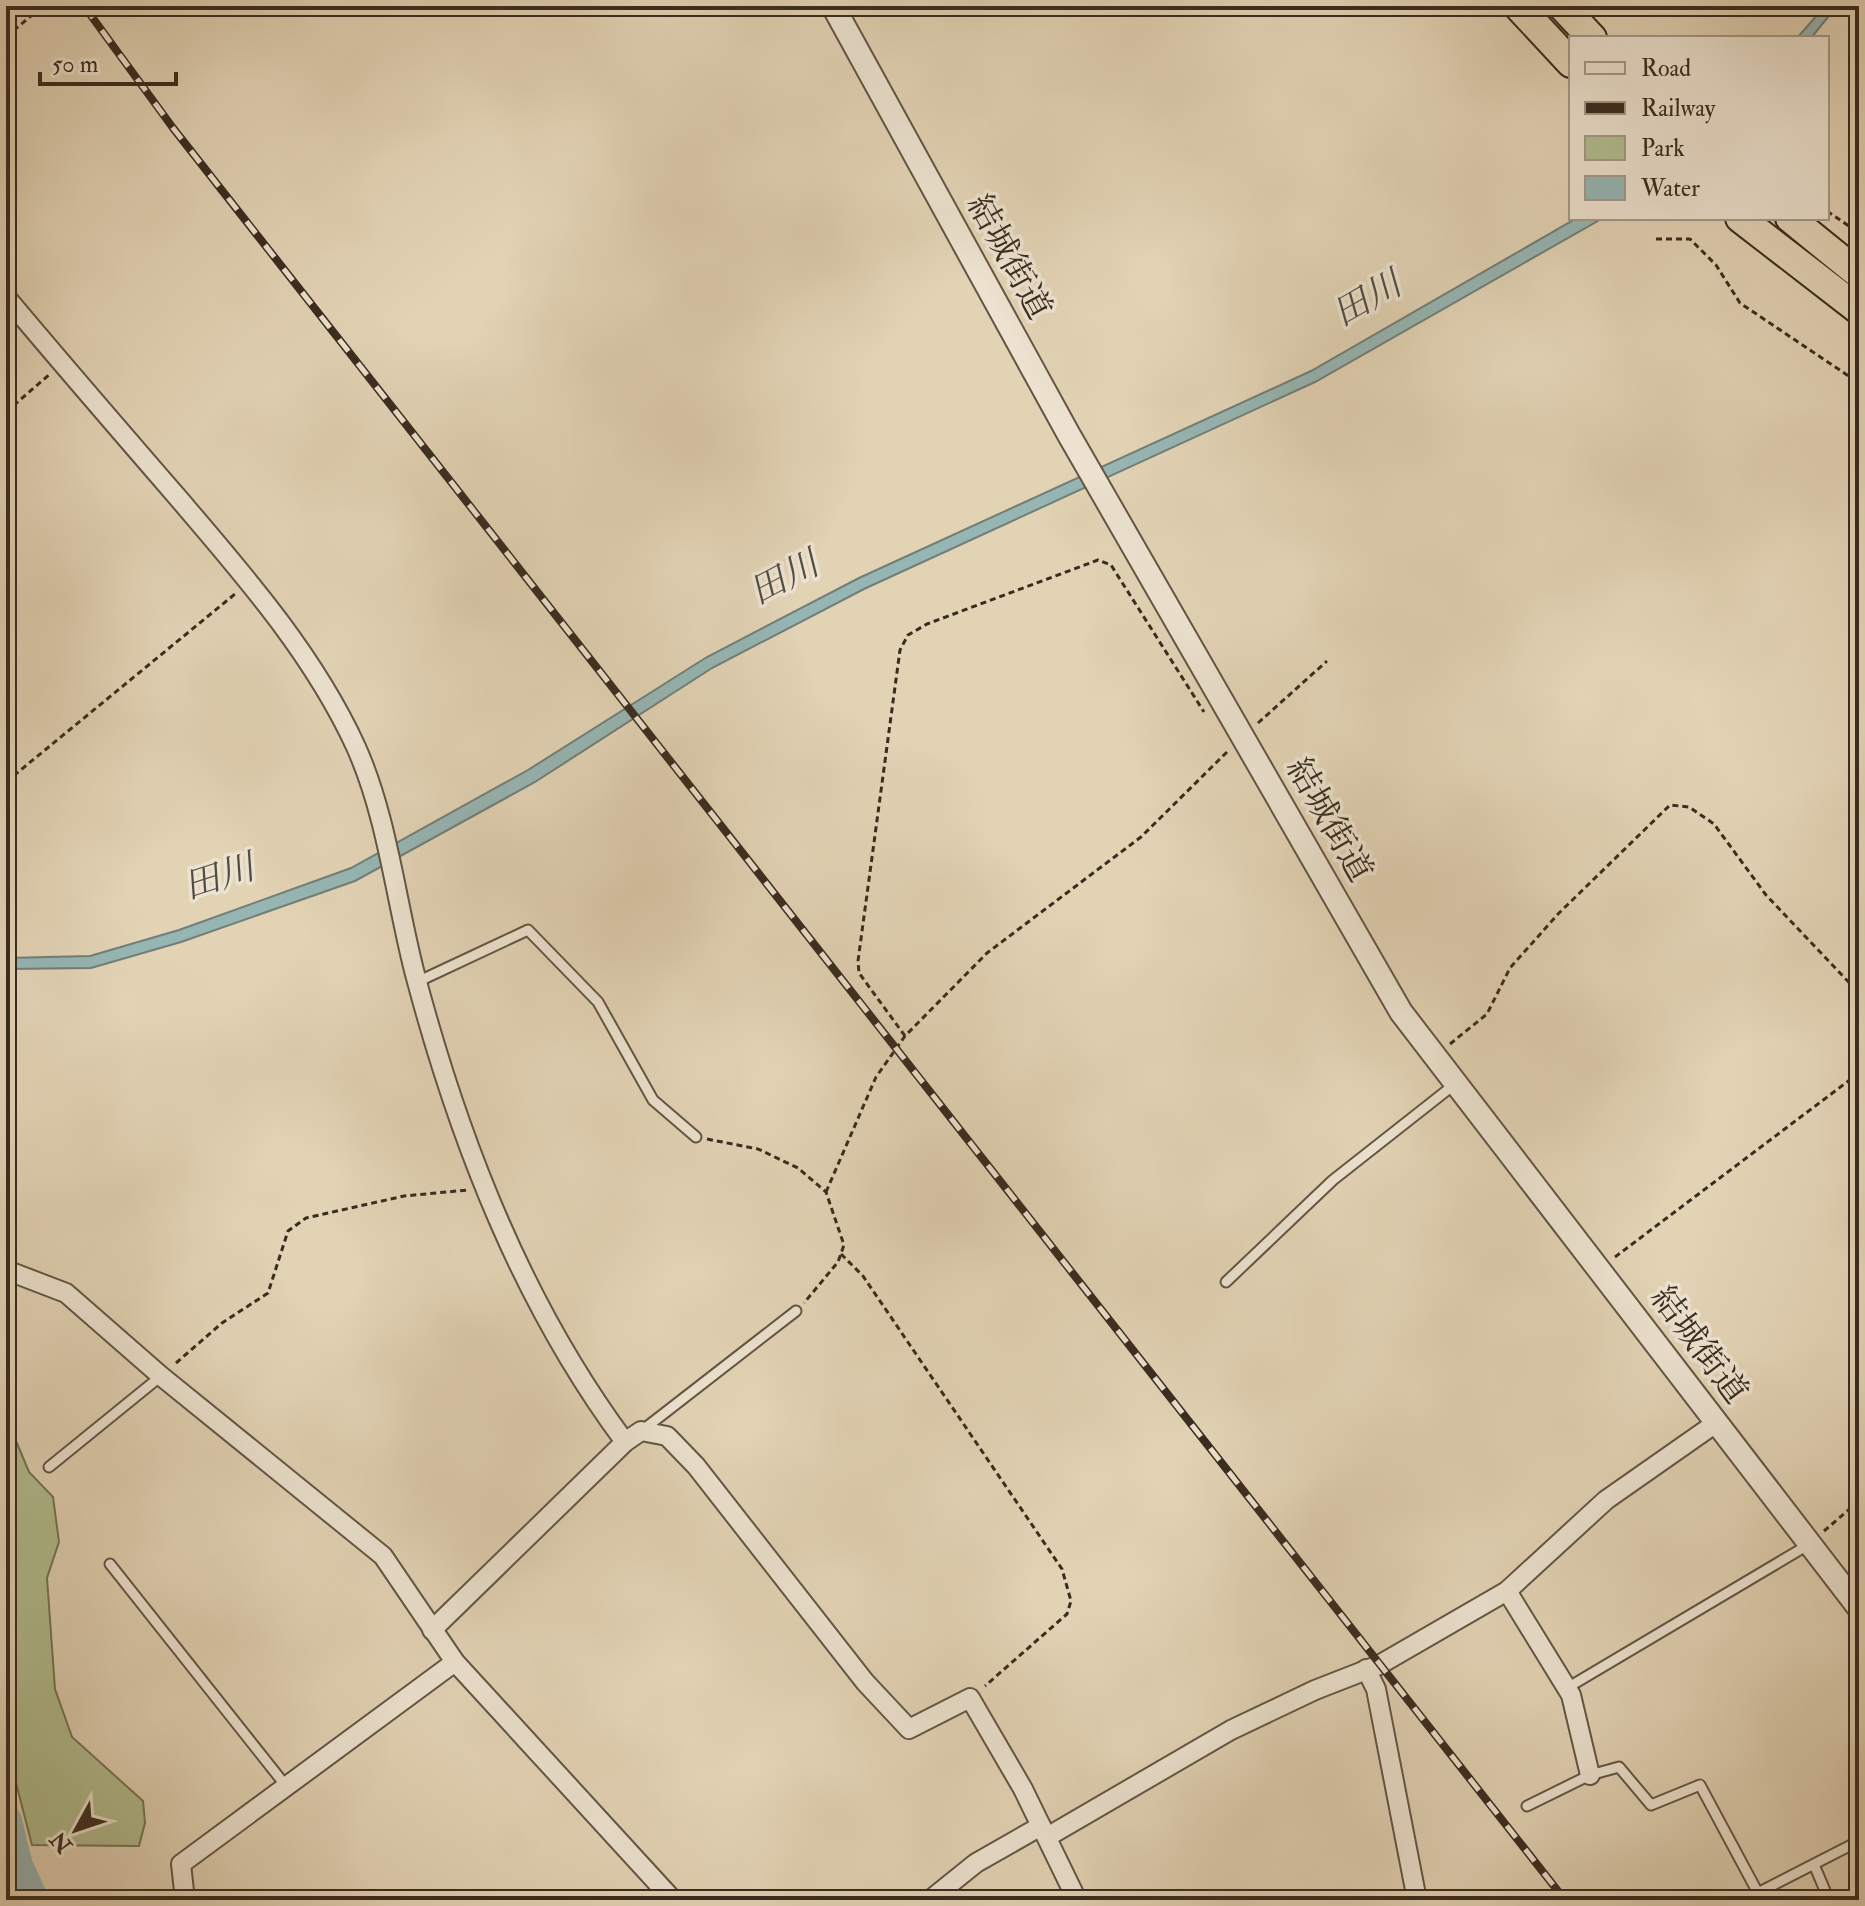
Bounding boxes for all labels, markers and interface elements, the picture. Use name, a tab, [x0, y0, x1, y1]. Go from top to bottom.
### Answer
scale bar	[40, 36, 176, 86]
legend	[1569, 36, 1829, 220]
text: 50 m	[52, 49, 99, 80]
text: Road	[1641, 53, 1691, 84]
text: Railway	[1641, 93, 1716, 124]
text: Park	[1641, 133, 1685, 164]
text: Water	[1640, 173, 1700, 204]
street label: 結城街道	[957, 187, 1061, 327]
water label: 田川	[1325, 260, 1413, 336]
water label: 田川	[742, 539, 830, 615]
street label: 結城街道	[1276, 750, 1382, 890]
water label: 田川	[178, 843, 264, 910]
street label: 結城街道	[1641, 1278, 1757, 1412]
north arrow	[36, 1790, 116, 1870]
text: N	[44, 1825, 79, 1860]

